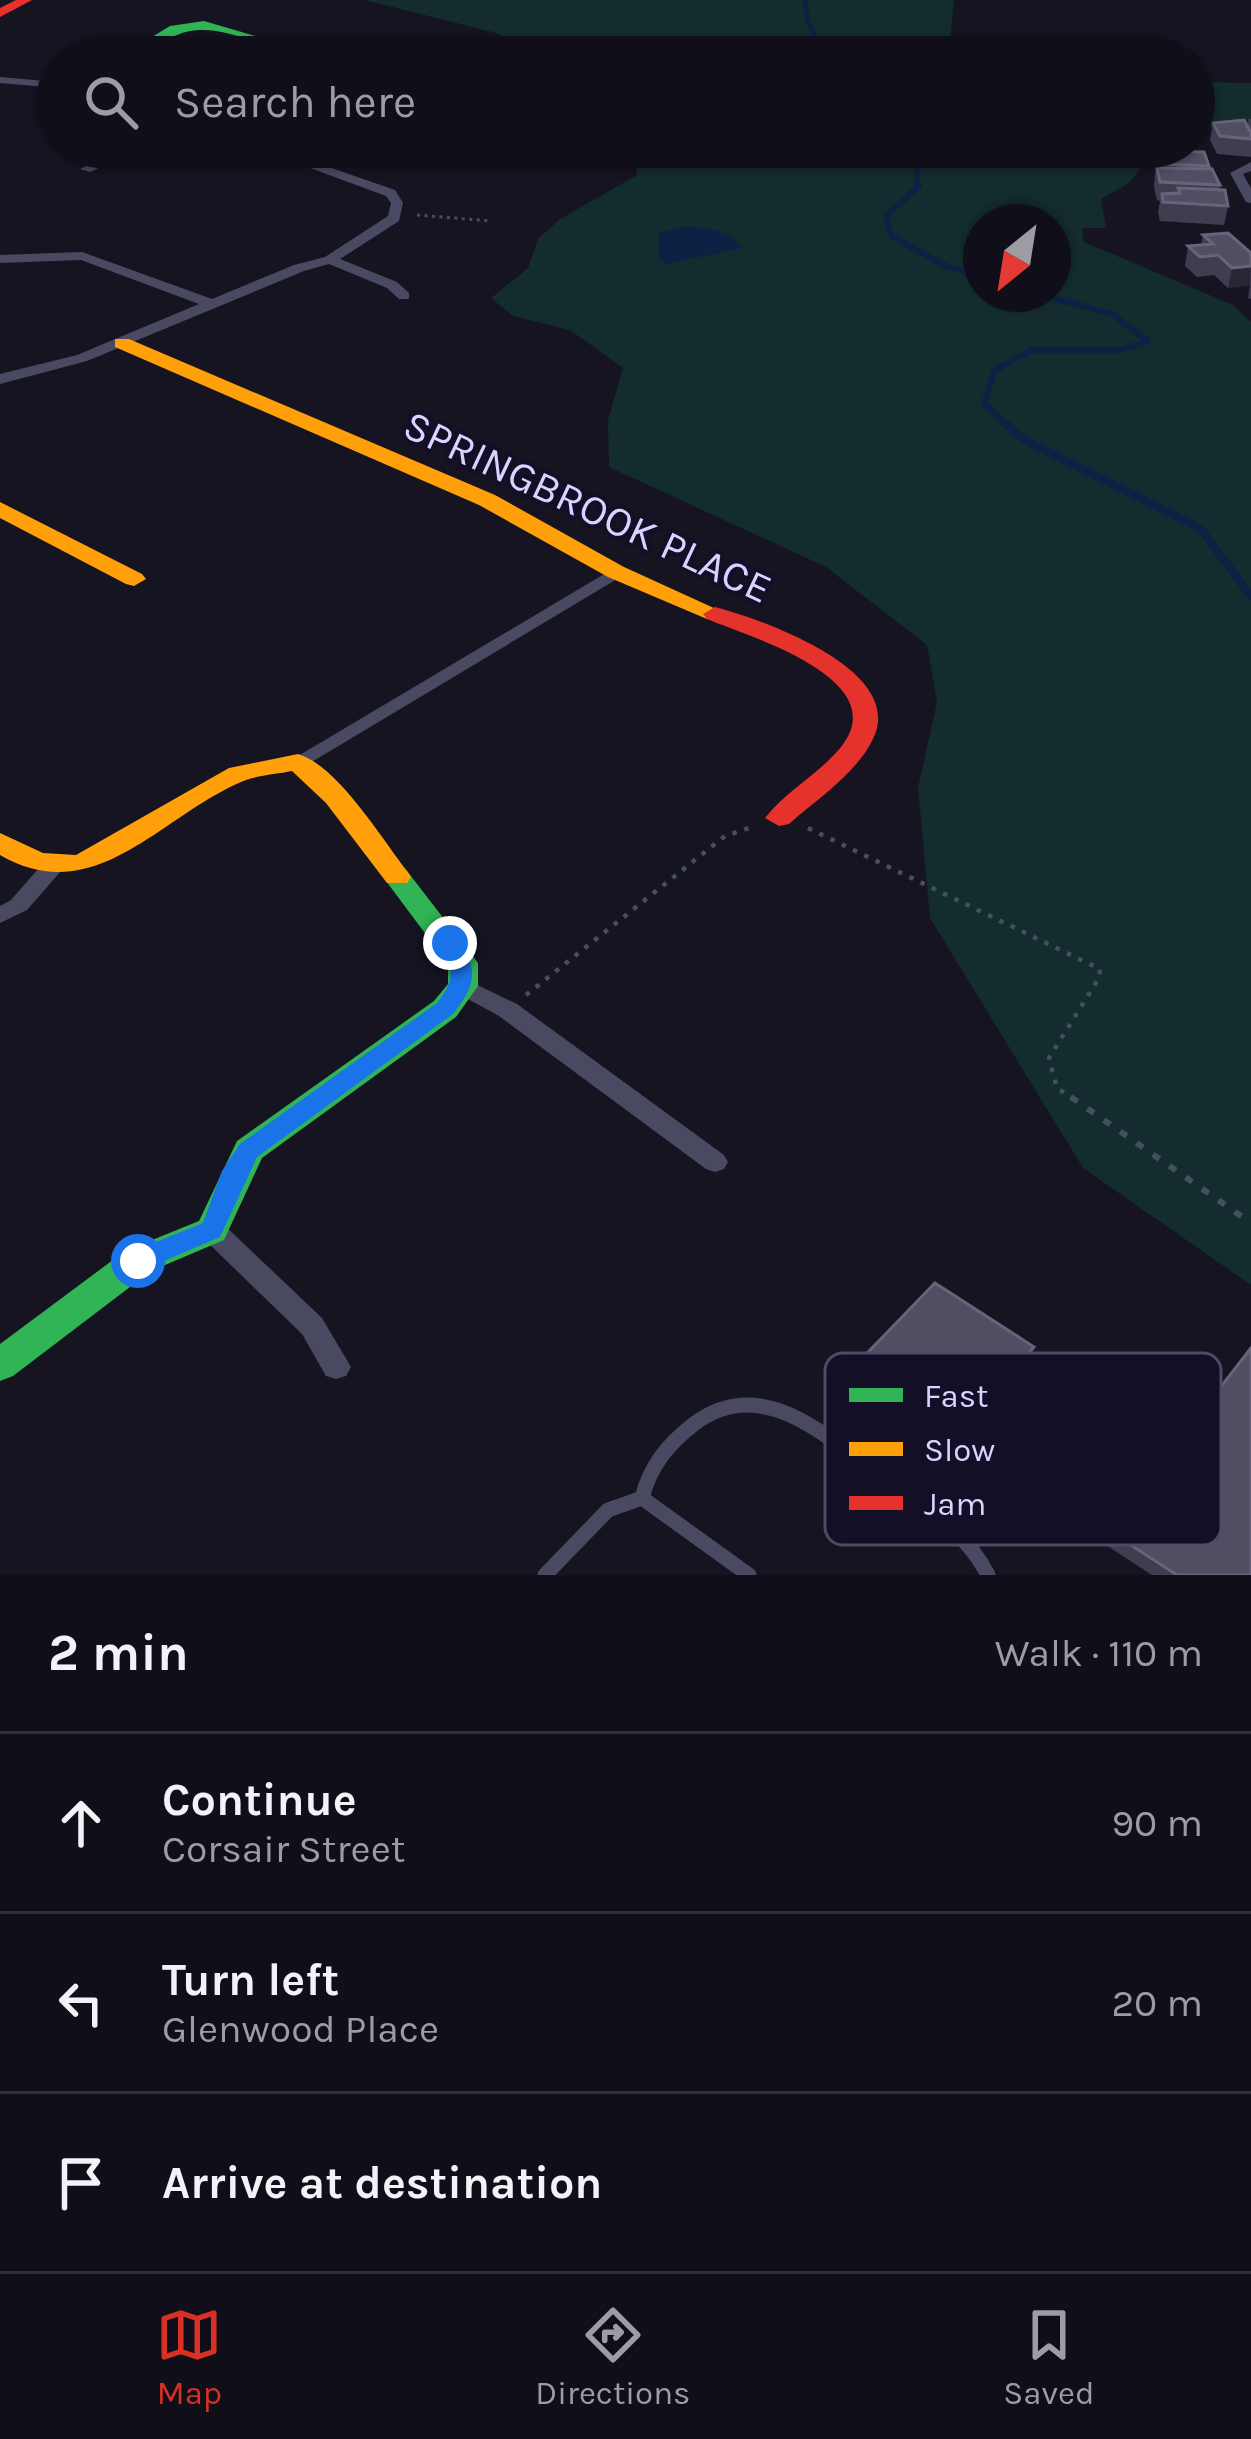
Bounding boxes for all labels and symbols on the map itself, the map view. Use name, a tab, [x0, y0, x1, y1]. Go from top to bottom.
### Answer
north arrow	[963, 204, 1071, 312]
street label: SPRINGBROOK PLACE	[396, 400, 779, 614]
route end	[423, 916, 477, 970]
route start	[111, 1234, 165, 1288]
legend	[825, 1353, 1221, 1545]
text: Fast	[924, 1377, 988, 1415]
text: Slow	[924, 1431, 995, 1469]
text: Jam	[924, 1485, 986, 1523]

